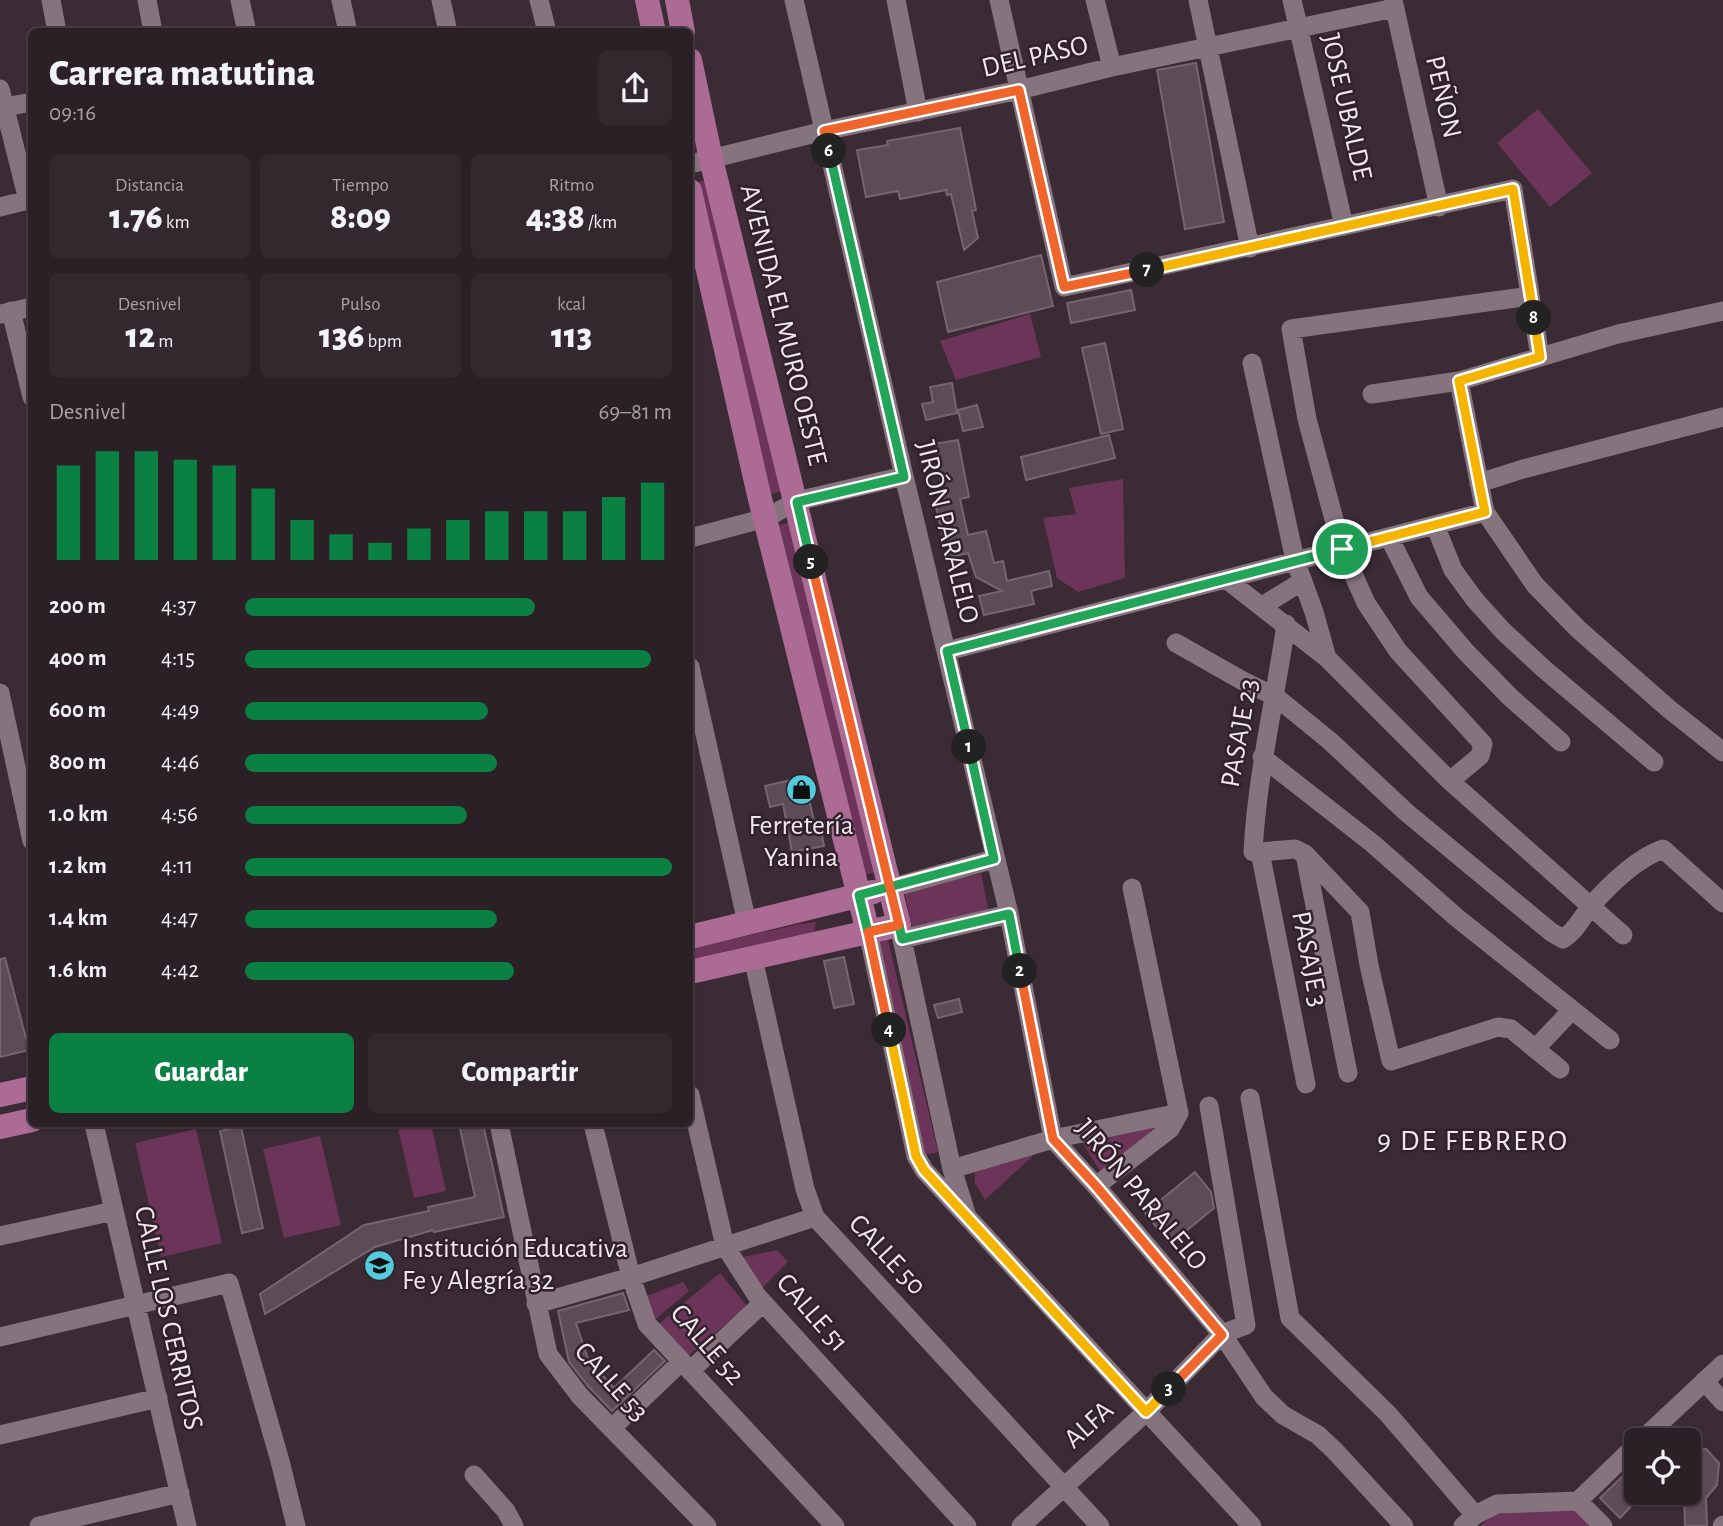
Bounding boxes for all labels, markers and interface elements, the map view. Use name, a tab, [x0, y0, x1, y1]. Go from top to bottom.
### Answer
street label: DEL PASO	[979, 31, 1091, 83]
street label: JOSE UBALDE	[1316, 31, 1376, 183]
button: share	[598, 51, 672, 125]
street label: PEÑON	[1420, 53, 1468, 141]
text: Carrera matutina	[49, 55, 315, 93]
text: 09:16	[49, 102, 96, 125]
pin: 6	[812, 134, 846, 168]
text: 6	[824, 141, 833, 160]
text: Distancia	[115, 176, 184, 195]
text: Tiempo	[332, 176, 389, 195]
text: Ritmo	[549, 176, 594, 195]
street label: AVENIDA EL MURO OESTE	[735, 182, 831, 468]
text: 1.76	[109, 200, 163, 235]
text: 8:09	[330, 200, 391, 235]
text: 4:38	[526, 200, 585, 235]
text: km	[163, 213, 190, 232]
text: /km	[585, 213, 617, 232]
pin: 7	[1130, 252, 1164, 288]
text: 7	[1142, 260, 1151, 279]
text: Desnivel	[118, 295, 181, 314]
text: Pulso	[340, 295, 381, 314]
text: kcal	[557, 295, 586, 314]
pin: 8	[1516, 300, 1552, 336]
text: 8	[1529, 308, 1538, 327]
text: 12	[126, 319, 155, 354]
text: 136	[319, 319, 364, 354]
text: 113	[551, 319, 592, 354]
text: m	[155, 332, 174, 351]
text: bpm	[364, 332, 402, 351]
text: Desnivel	[49, 401, 126, 424]
text: 69–81 m	[598, 401, 672, 424]
street label: JIRÓN PARALELO	[911, 437, 986, 626]
pin	[1312, 519, 1372, 579]
icon: arrive	[1323, 530, 1361, 568]
pin: 5	[794, 544, 828, 580]
text: 5	[806, 552, 815, 571]
text: 200 m	[49, 595, 106, 618]
text: 4:37	[161, 595, 196, 618]
text: 400 m	[49, 647, 107, 670]
text: 4:15	[161, 647, 195, 670]
street label: PASAJE 23	[1217, 676, 1263, 790]
text: 600 m	[49, 699, 106, 722]
text: 4:49	[161, 699, 199, 722]
pin: 1	[951, 730, 986, 764]
text: 1	[965, 737, 972, 756]
text: 800 m	[49, 751, 106, 774]
text: 4:46	[161, 751, 199, 774]
shop icon: Ferretería Yanina	[784, 772, 818, 806]
text: 1.0 km	[49, 803, 108, 826]
text: 4:56	[161, 803, 198, 826]
place label: Ferretería Yanina	[748, 812, 854, 872]
text: 1.2 km	[49, 855, 107, 878]
text: 4:11	[161, 855, 193, 878]
text: 1.4 km	[49, 907, 108, 930]
text: 4:47	[161, 907, 198, 930]
street label: PASAJE 3	[1286, 909, 1332, 1009]
pin: 2	[1002, 954, 1038, 988]
text: 1.6 km	[49, 959, 107, 982]
text: 4:42	[161, 959, 199, 982]
text: 2	[1015, 961, 1024, 980]
pin: 4	[872, 1012, 906, 1048]
text: 4	[884, 1020, 893, 1039]
button: Guardar	[49, 1033, 354, 1113]
button: Compartir	[368, 1033, 672, 1113]
street label: JIRÓN PARALELO	[1070, 1112, 1214, 1276]
district label: 9 DE FEBRERO	[1377, 1126, 1569, 1156]
street label: CALLE LOS CERRITOS	[129, 1204, 207, 1432]
street label: CALLE 50	[843, 1209, 931, 1301]
place label: Institución Educativa Fe y Alegría 32	[402, 1235, 628, 1295]
school or university icon: Institución Educativa Fe y Alegría 32	[362, 1248, 396, 1282]
street label: CALLE 51	[771, 1269, 853, 1357]
street label: CALLE 52	[665, 1299, 749, 1391]
street label: CALLE 53	[569, 1337, 653, 1427]
pin: 3	[1152, 1372, 1186, 1406]
text: 3	[1164, 1379, 1173, 1398]
street label: ALFA	[1059, 1396, 1119, 1454]
map controls	[1624, 1428, 1701, 1505]
button: locate	[1624, 1428, 1701, 1505]

